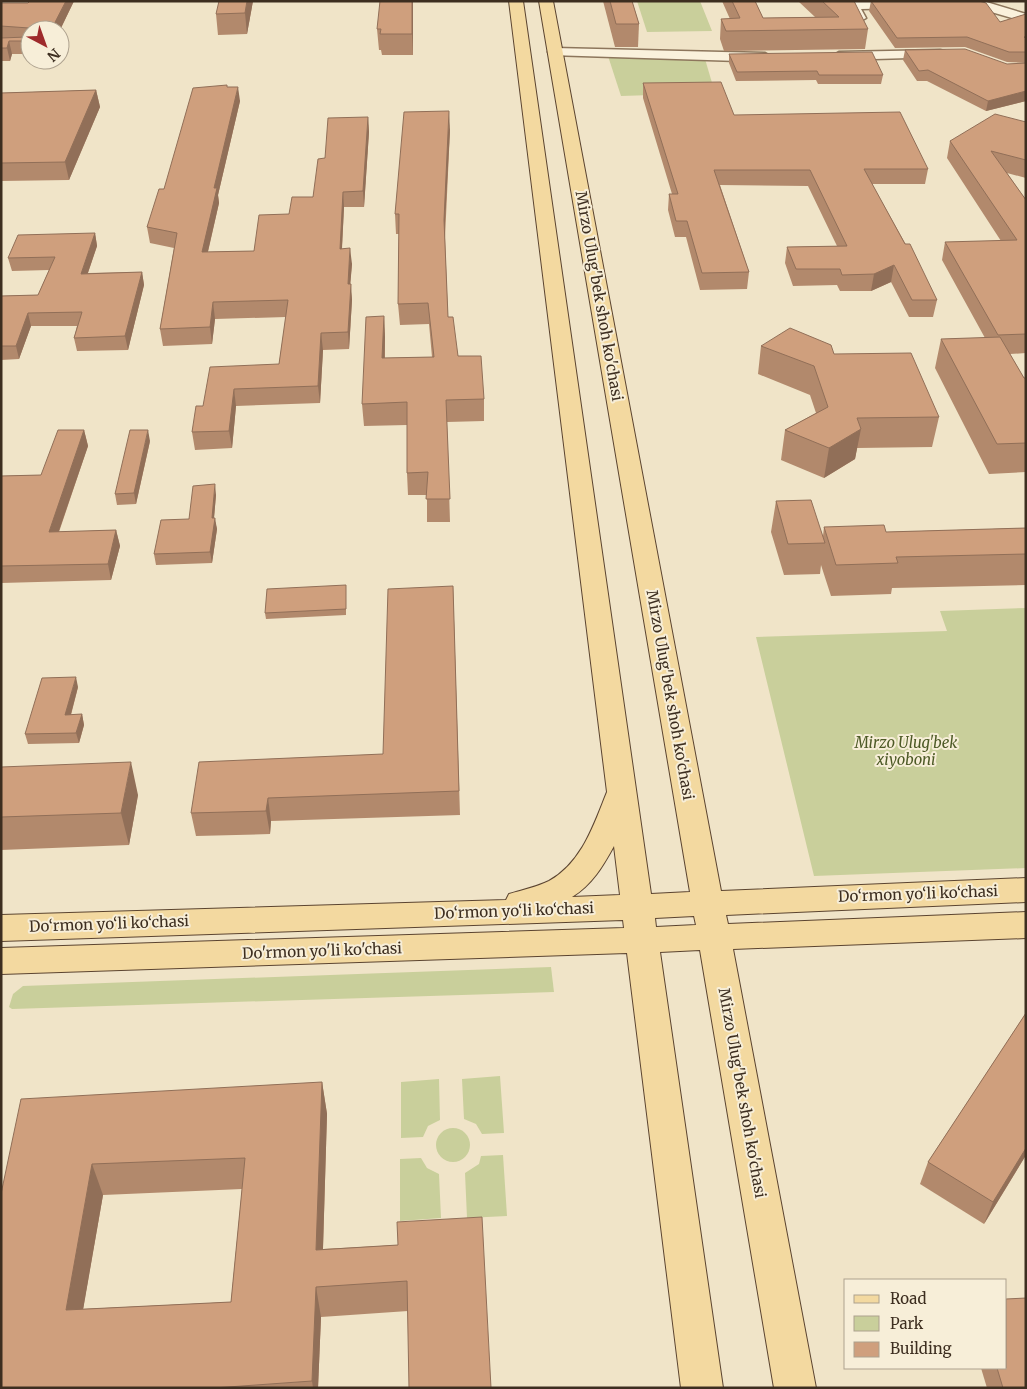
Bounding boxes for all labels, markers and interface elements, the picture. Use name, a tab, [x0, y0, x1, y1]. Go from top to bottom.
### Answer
north arrow	[20, 20, 70, 70]
text: N	[43, 44, 64, 65]
street label: Mirzo Ulug'bek shoh ko'chasi	[572, 189, 627, 402]
street label: Mirzo Ulug'bek shoh ko'chasi	[643, 588, 698, 801]
park label: Mirzo Ulug'bek xiyoboni	[854, 733, 958, 769]
street label: Do‘rmon yo‘li ko‘chasi	[838, 881, 998, 906]
street label: Do‘rmon yo‘li ko‘chasi	[434, 898, 594, 923]
street label: Do‘rmon yo‘li ko‘chasi	[29, 911, 189, 936]
street label: Do'rmon yo'li ko'chasi	[242, 938, 402, 963]
street label: Mirzo Ulug'bek shoh ko'chasi	[715, 986, 770, 1199]
legend	[844, 1279, 1007, 1369]
text: Road	[890, 1289, 926, 1308]
text: Park	[890, 1314, 924, 1333]
text: Building	[890, 1339, 952, 1358]

